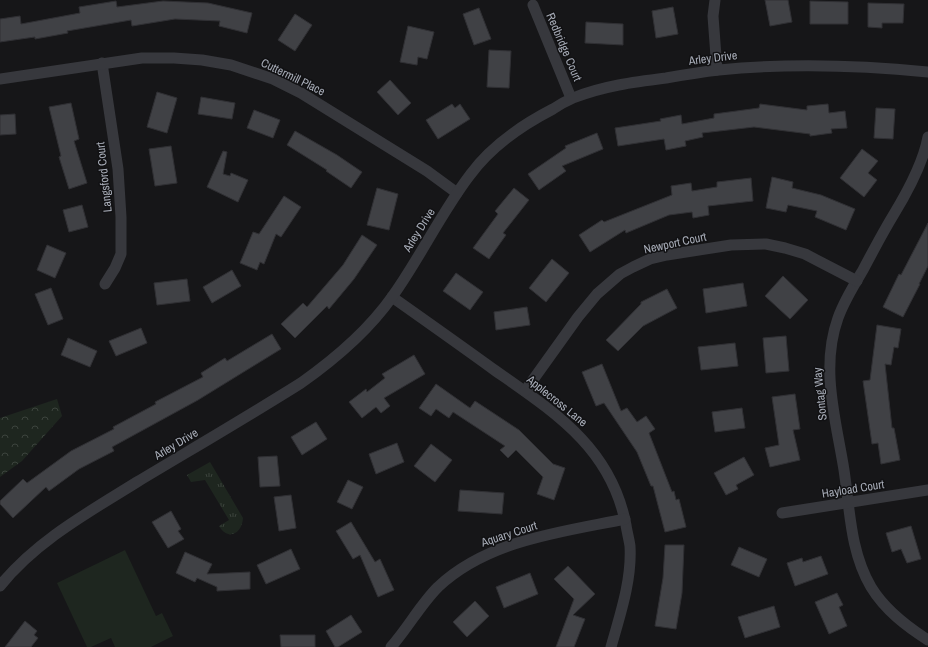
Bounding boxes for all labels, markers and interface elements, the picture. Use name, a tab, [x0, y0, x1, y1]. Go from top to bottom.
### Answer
street label: Redbridge Court	[542, 10, 586, 84]
street label: Arley Drive	[687, 47, 738, 69]
street label: Cuttermill Place	[258, 55, 328, 99]
street label: Langsford Court	[92, 141, 116, 213]
street label: Arley Drive	[399, 205, 439, 256]
street label: Newport Court	[642, 229, 708, 257]
street label: Sontag Way	[809, 367, 831, 421]
street label: Applecross Lane	[523, 371, 591, 430]
street label: Arley Drive	[150, 425, 201, 464]
street label: Hayload Court	[821, 476, 886, 502]
street label: Aquary Court	[478, 517, 539, 551]

